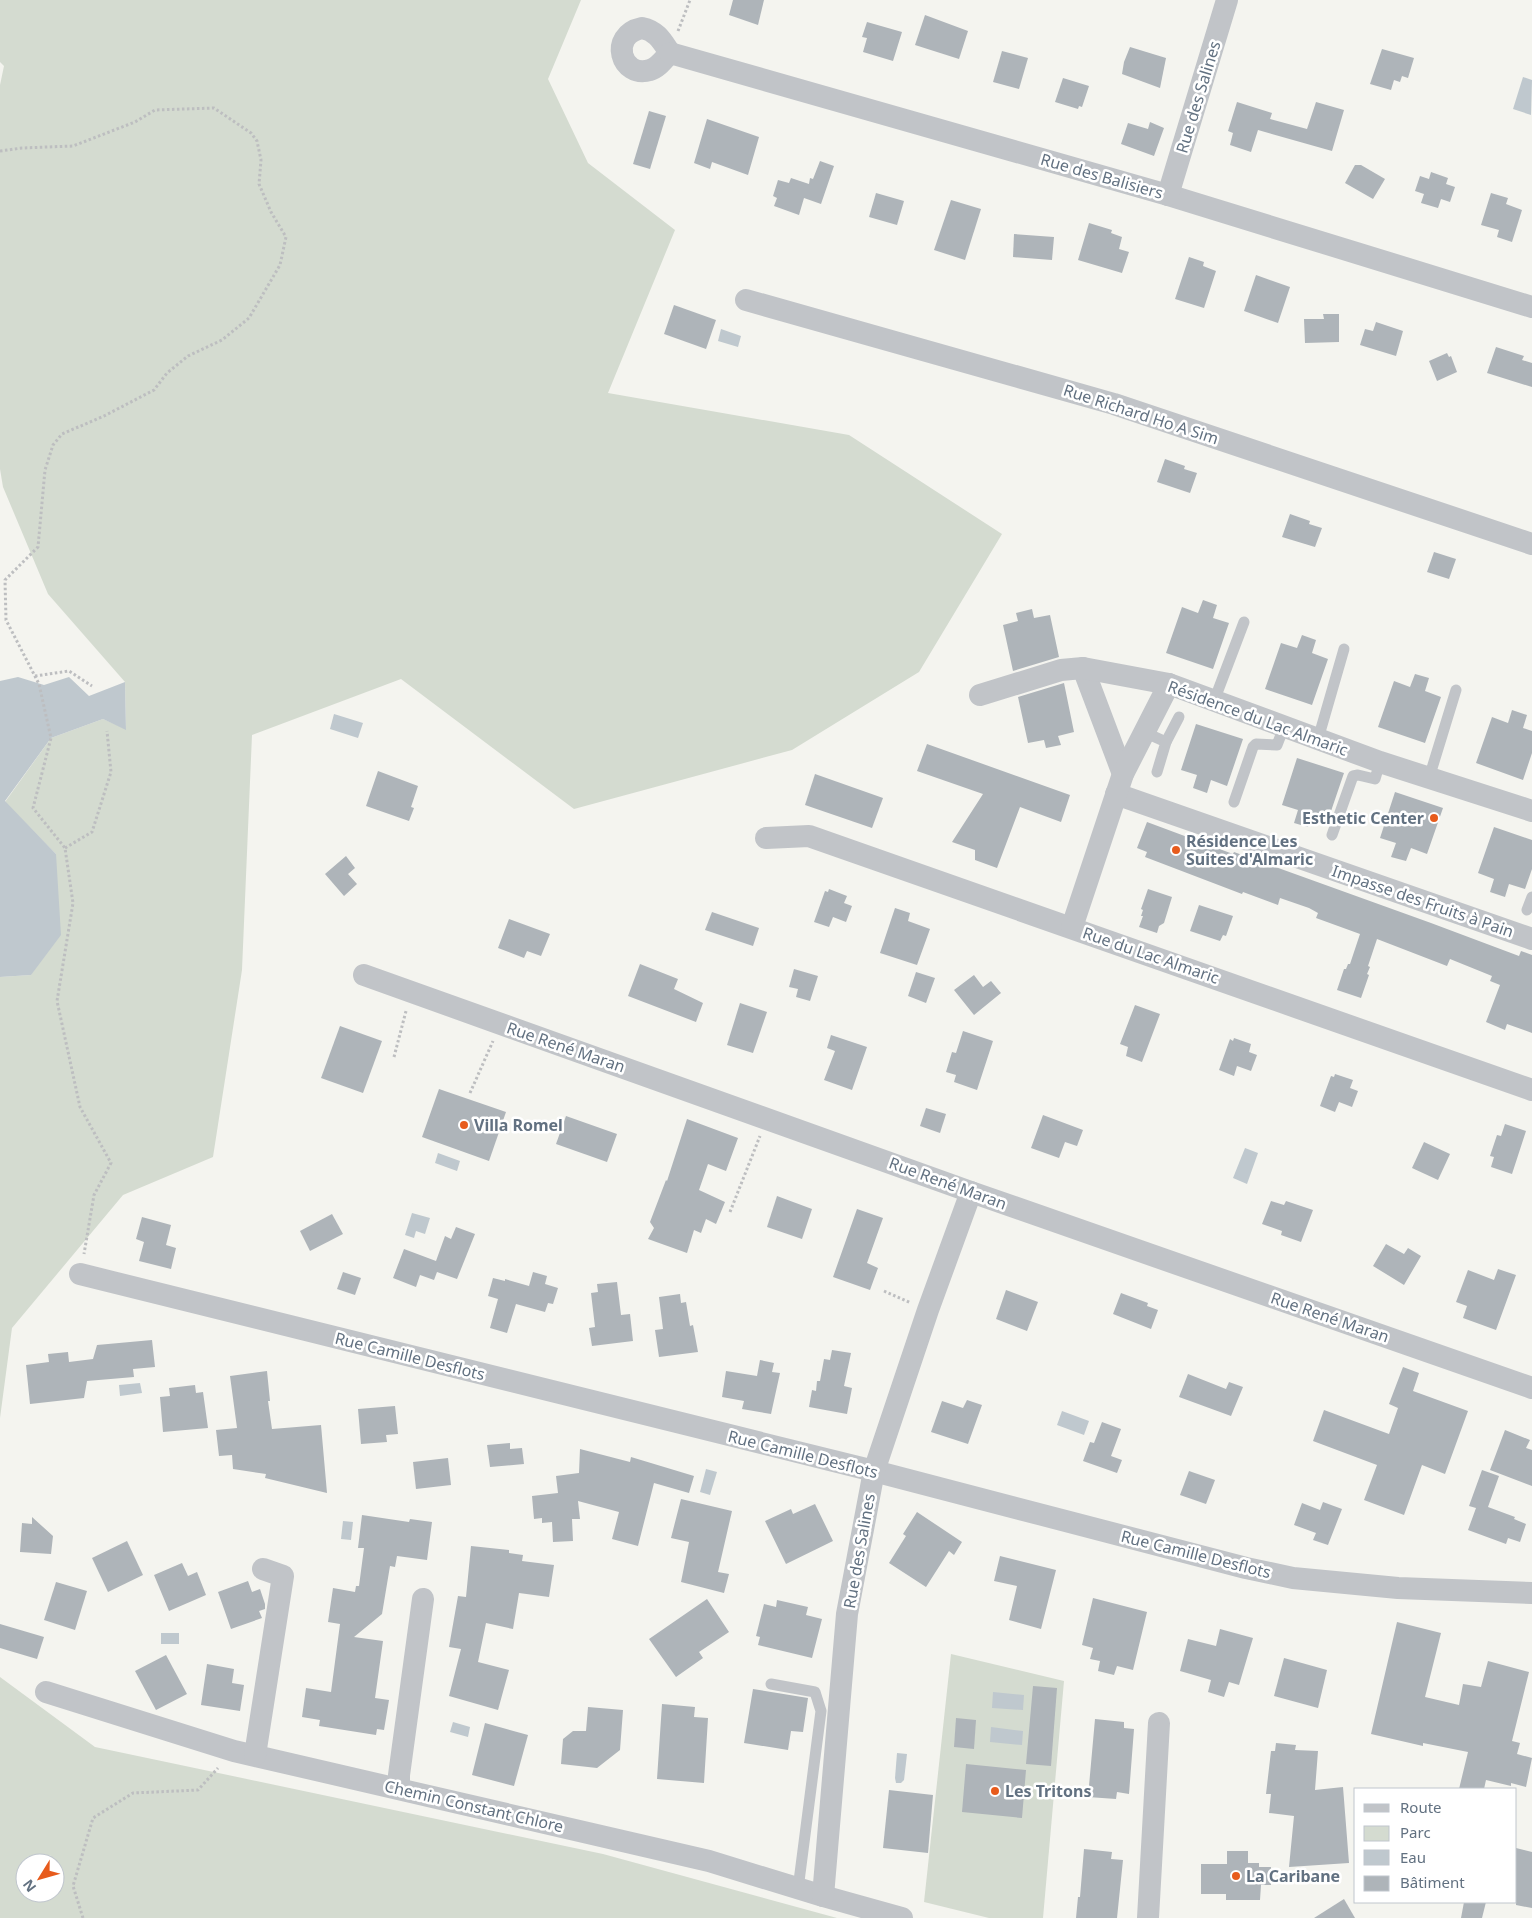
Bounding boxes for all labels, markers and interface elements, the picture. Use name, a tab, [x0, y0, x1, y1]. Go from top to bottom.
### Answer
street label: Rue des Salines	[1170, 38, 1226, 156]
street label: Rue des Balisiers	[1038, 148, 1166, 204]
street label: Rue Richard Ho A Sim	[1061, 379, 1221, 449]
street label: Résidence du Lac Almaric	[1165, 675, 1351, 761]
place label: Esthetic Center	[1302, 807, 1424, 829]
marker: Esthetic Center	[1428, 812, 1440, 824]
place label: Résidence Les Suites d'Almaric	[1186, 830, 1313, 870]
marker: Résidence Les Suites d'Almaric	[1170, 844, 1182, 856]
street label: Impasse des Fruits à Pain	[1329, 860, 1517, 942]
street label: Rue du Lac Almaric	[1080, 921, 1222, 989]
street label: Rue René Maran	[504, 1016, 628, 1078]
place label: Villa Romel	[474, 1114, 563, 1136]
marker: Villa Romel	[458, 1119, 470, 1131]
street label: Rue René Maran	[886, 1152, 1010, 1214]
street label: Rue René Maran	[1268, 1286, 1392, 1348]
street label: Rue Camille Desflots	[333, 1327, 487, 1385]
street label: Rue Camille Desflots	[726, 1425, 880, 1483]
street label: Rue des Salines	[838, 1492, 880, 1610]
street label: Rue Camille Desflots	[1119, 1525, 1273, 1583]
street label: Chemin Constant Chlore	[382, 1775, 566, 1837]
place label: Les Tritons	[1005, 1780, 1091, 1802]
marker: Les Tritons	[989, 1785, 1001, 1797]
legend	[1354, 1788, 1517, 1903]
text: Route	[1400, 1797, 1442, 1817]
text: Parc	[1400, 1822, 1431, 1842]
text: Eau	[1400, 1847, 1426, 1867]
north arrow	[15, 1853, 65, 1903]
place label: La Caribane	[1246, 1865, 1340, 1887]
marker: La Caribane	[1230, 1870, 1242, 1882]
text: Bâtiment	[1400, 1872, 1465, 1892]
text: N	[18, 1876, 40, 1896]

